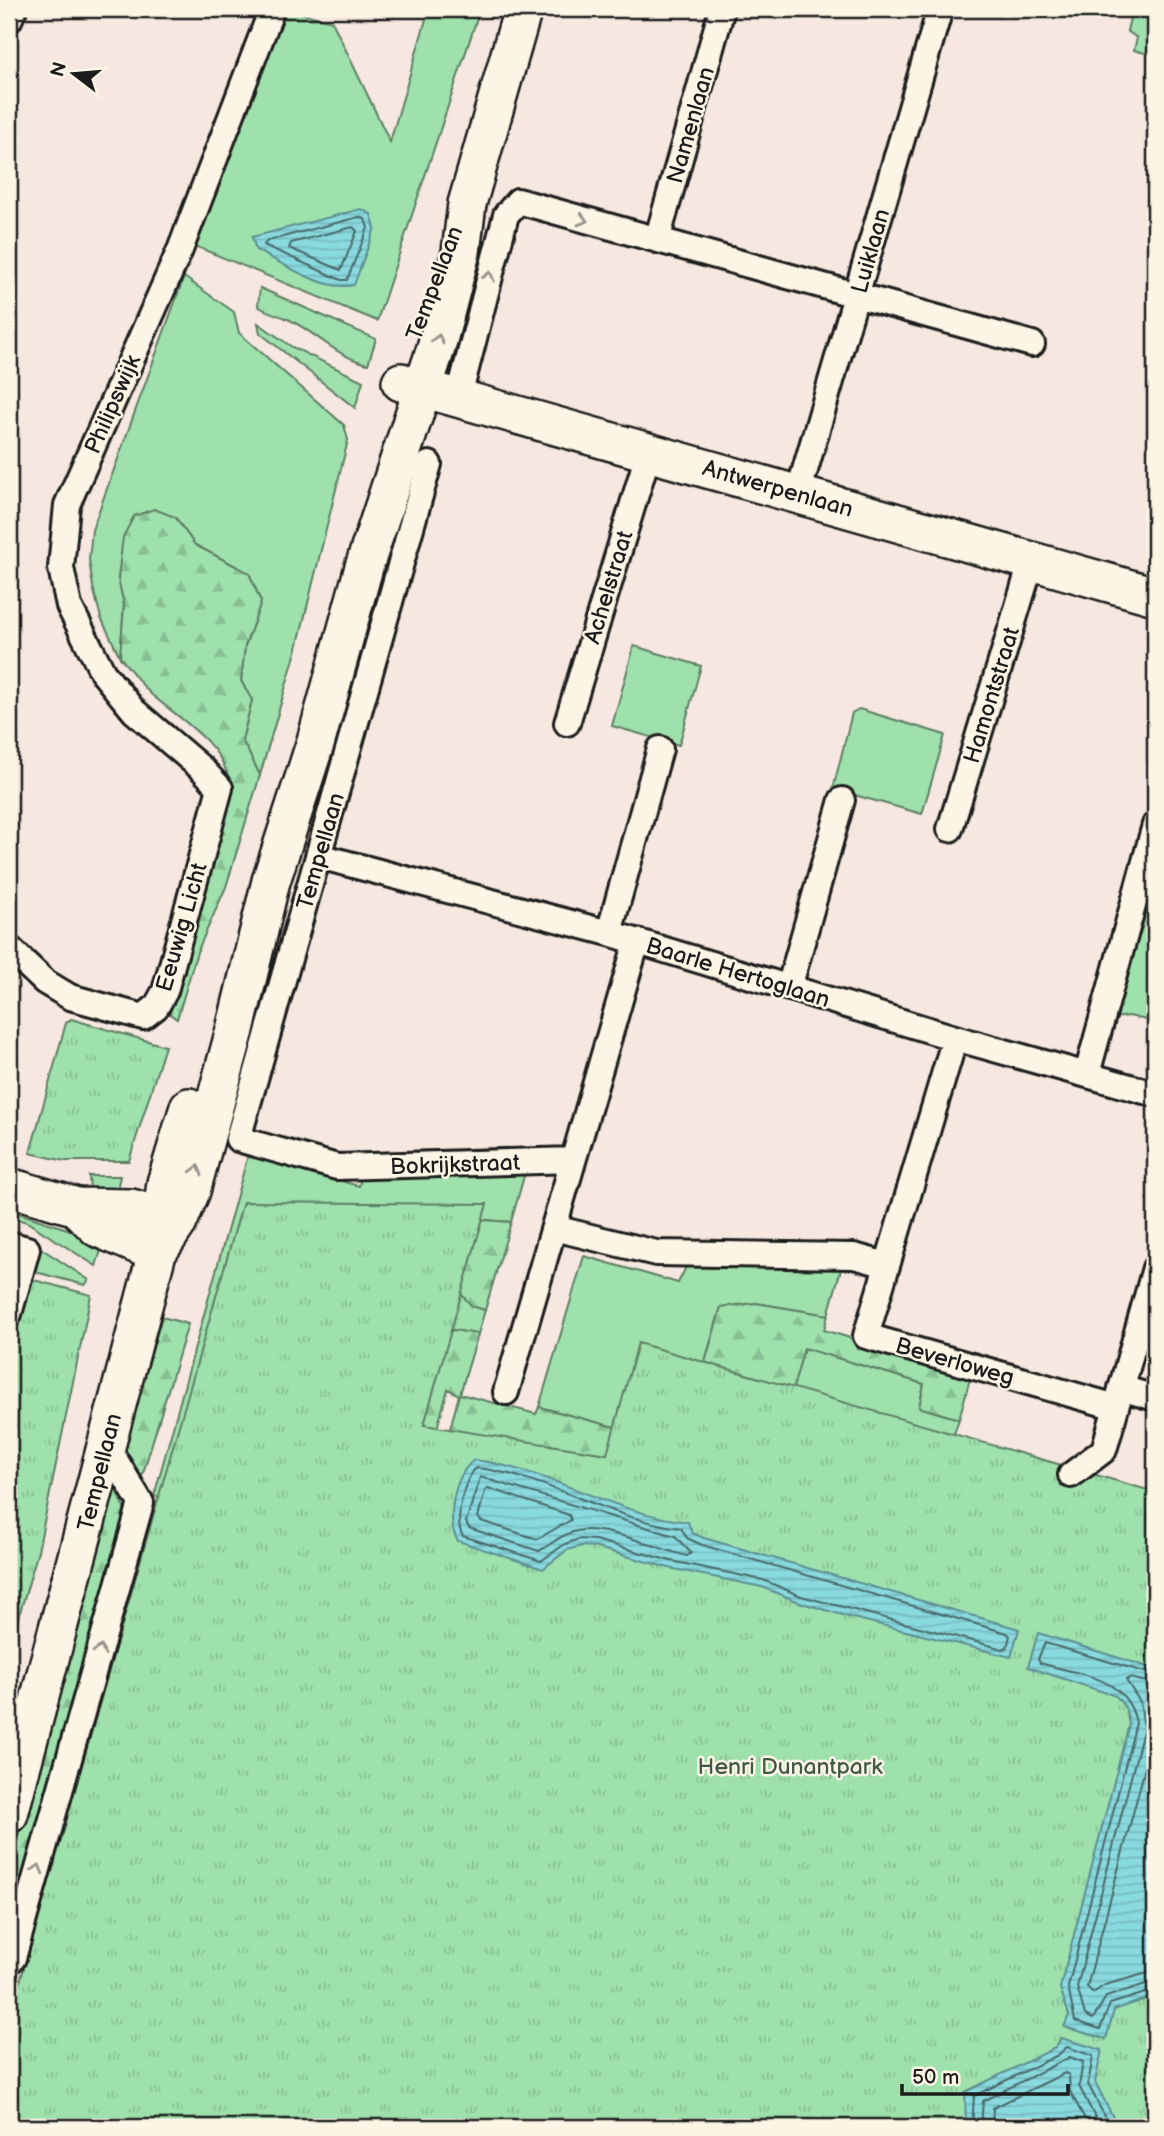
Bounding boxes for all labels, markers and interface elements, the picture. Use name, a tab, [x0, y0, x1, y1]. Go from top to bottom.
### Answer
north arrow	[38, 38, 108, 108]
text: N	[46, 60, 72, 80]
street label: Namenlaan	[661, 64, 721, 187]
street label: Luiklaan	[846, 206, 896, 297]
one-way arrow	[577, 211, 589, 226]
street label: Tempellaan	[400, 222, 470, 344]
one-way arrow	[481, 270, 496, 282]
one-way arrow	[430, 333, 444, 345]
street label: Philipswijk	[79, 350, 147, 458]
street label: Antwerpenlaan	[699, 454, 856, 524]
street label: Achelstraat	[579, 527, 639, 647]
street label: Hamontstraat	[958, 624, 1026, 767]
street label: Tempellaan	[291, 790, 351, 913]
street label: Eeuwig Licht	[150, 860, 214, 995]
street label: Baarle Hertoglaan	[642, 932, 833, 1014]
street label: Bokrijkstraat	[390, 1149, 520, 1181]
one-way arrow	[188, 1164, 203, 1176]
street label: Beverloweg	[892, 1332, 1017, 1392]
street label: Tempellaan	[72, 1411, 128, 1534]
one-way arrow	[91, 1644, 106, 1656]
park label: Henri Dunantpark	[698, 1753, 883, 1781]
one-way arrow	[30, 1863, 44, 1875]
scale bar	[902, 2052, 1068, 2096]
text: 50 m	[912, 2065, 959, 2090]

